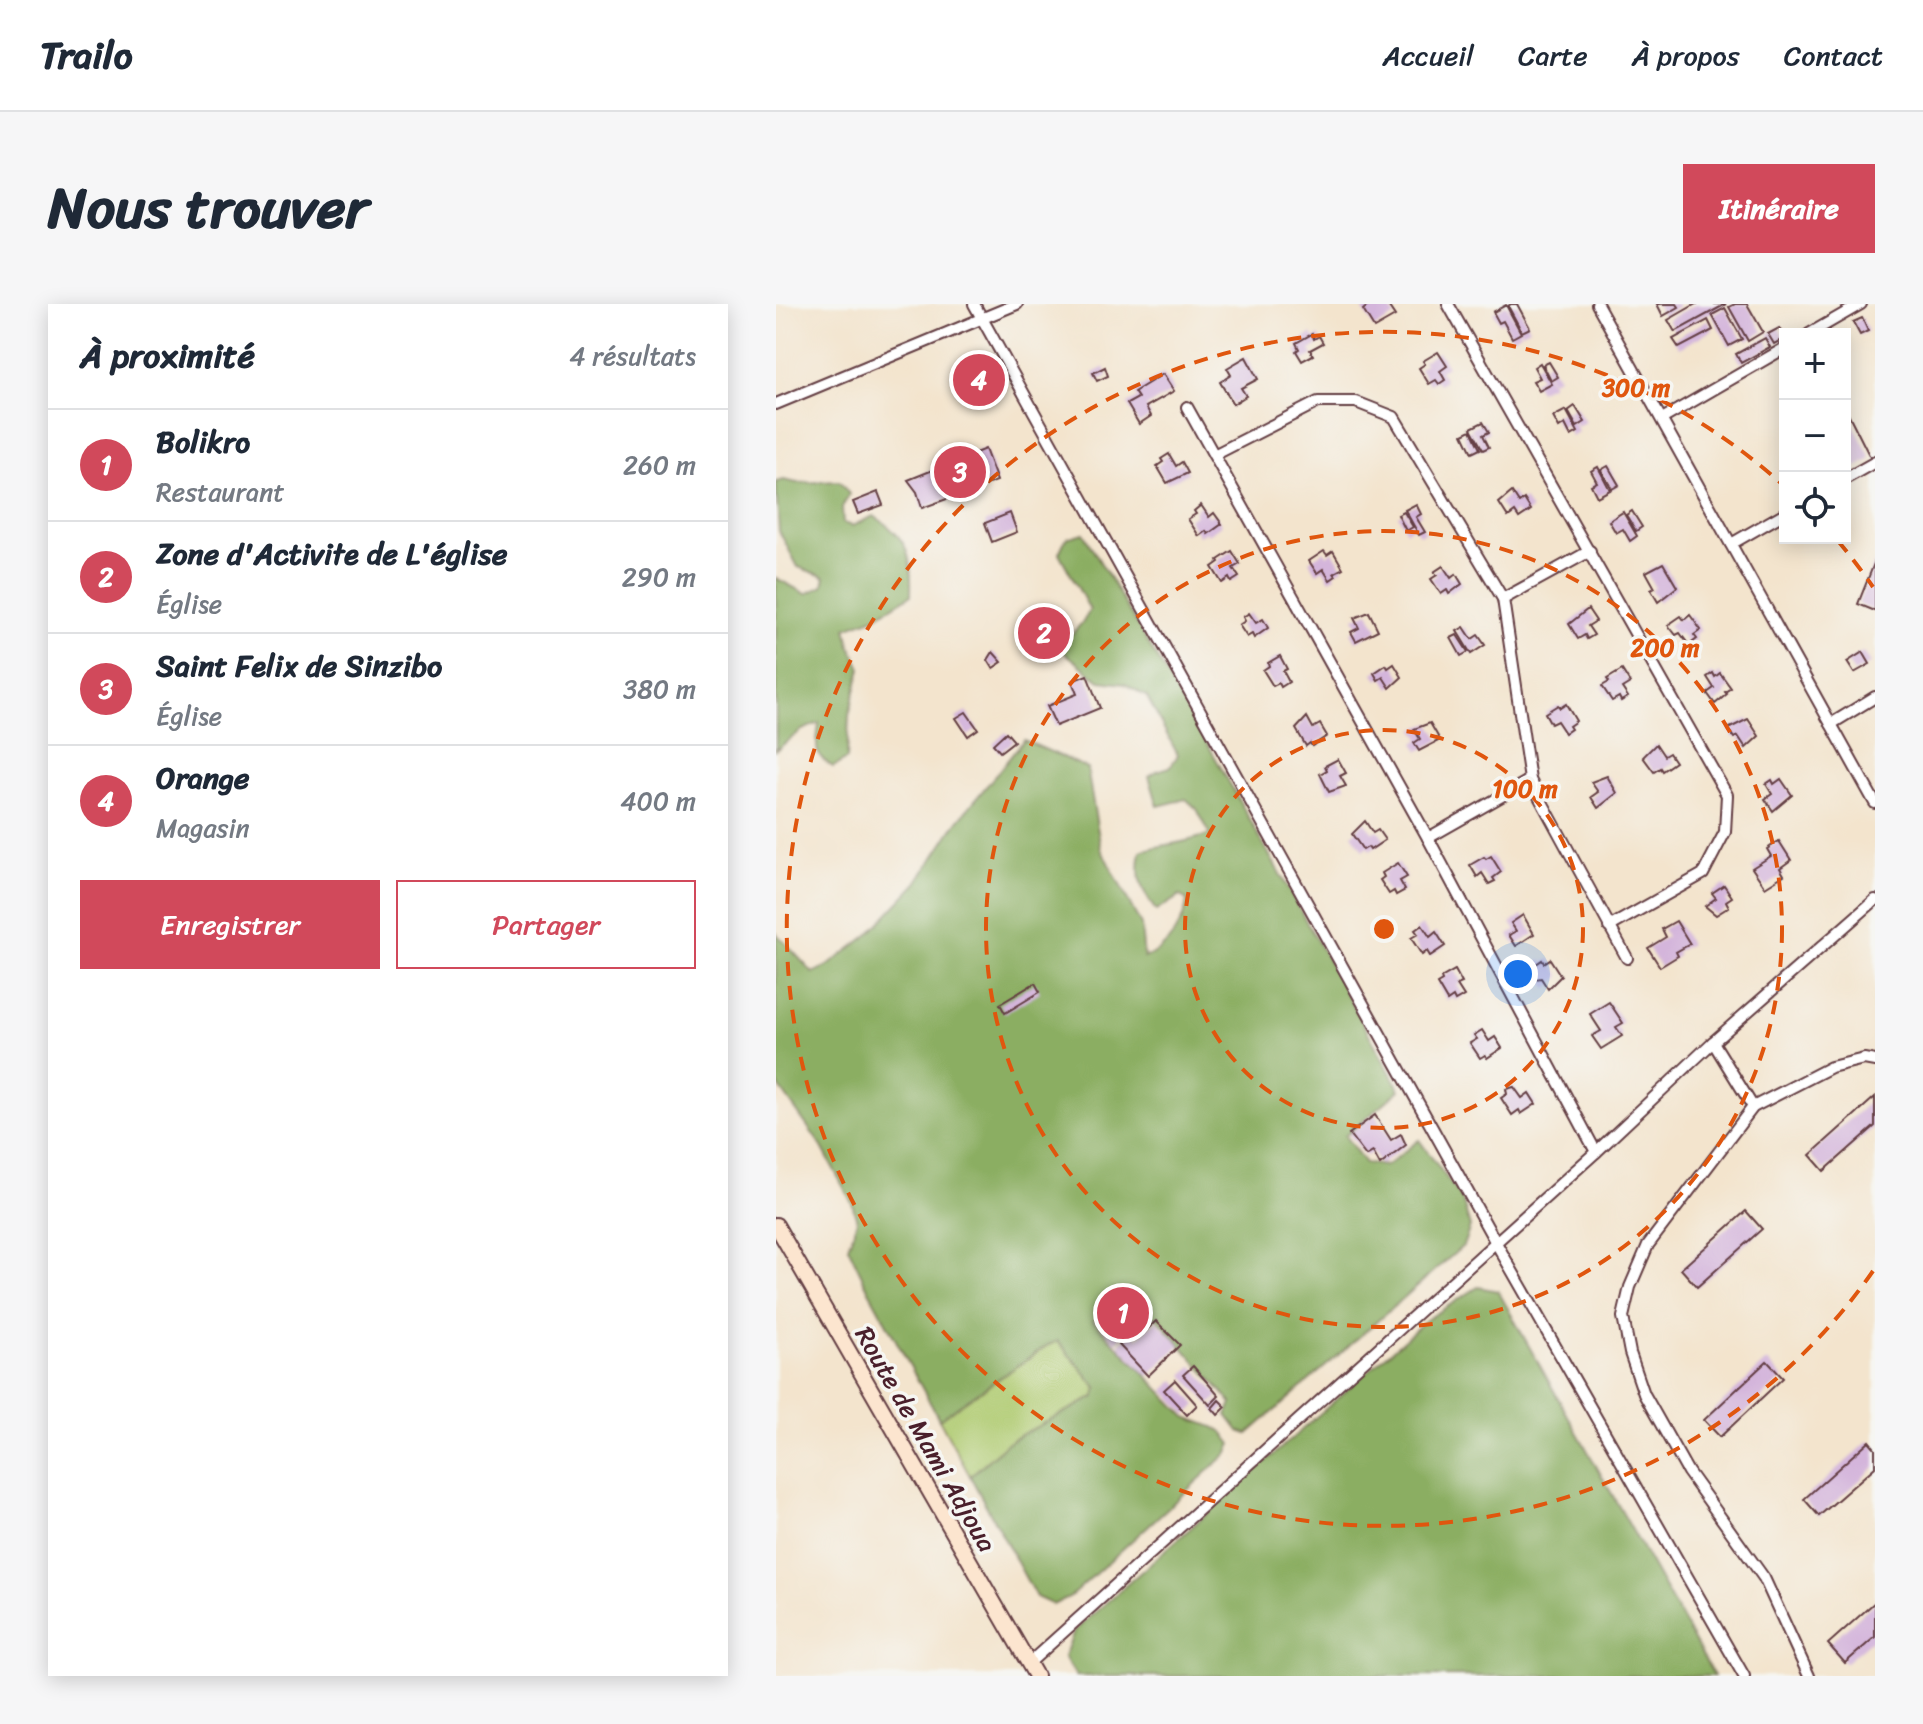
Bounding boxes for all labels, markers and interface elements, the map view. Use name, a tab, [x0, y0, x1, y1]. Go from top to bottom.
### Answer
text: Trailo	[40, 22, 133, 89]
text: Accueil	[1383, 31, 1474, 80]
text: Carte	[1518, 31, 1588, 80]
text: À propos	[1632, 31, 1740, 80]
text: Contact	[1784, 31, 1883, 80]
text: Nous trouver	[48, 159, 369, 258]
button: Itinéraire	[1683, 164, 1875, 253]
text: À proximité	[80, 326, 255, 386]
map controls	[1779, 328, 1851, 544]
button: +	[1779, 328, 1851, 400]
text: 4 résultats	[569, 333, 696, 379]
pin: 4	[953, 350, 1005, 410]
text: 300 m	[1601, 367, 1671, 409]
button: −	[1779, 400, 1851, 472]
text: Bolikro	[156, 415, 250, 469]
text: 1	[100, 442, 112, 488]
text: 260 m	[623, 442, 696, 488]
pin: 3	[934, 442, 986, 502]
text: Restaurant	[156, 469, 285, 515]
button: locate	[1779, 472, 1851, 544]
text: Zone d'Activite de L'église	[156, 527, 507, 581]
text: 2	[98, 554, 114, 600]
text: 290 m	[622, 554, 696, 600]
text: Église	[156, 581, 222, 627]
pin: 2	[1018, 603, 1070, 663]
text: 200 m	[1630, 627, 1700, 669]
text: Saint Felix de Sinzibo	[156, 639, 442, 693]
text: 3	[99, 666, 113, 712]
text: 380 m	[623, 666, 696, 712]
text: Église	[156, 693, 222, 739]
text: Orange	[156, 751, 250, 805]
text: 100 m	[1492, 768, 1558, 810]
text: 4	[98, 778, 114, 824]
text: 400 m	[620, 778, 696, 824]
text: Magasin	[156, 805, 250, 851]
button: Enregistrer	[80, 880, 380, 969]
button: Partager	[396, 880, 696, 969]
centre of rings	[1370, 915, 1398, 943]
your location	[1498, 954, 1538, 994]
pin: 1	[1097, 1283, 1149, 1343]
street label: Route de Mami Adjoua	[842, 1317, 1010, 1561]

